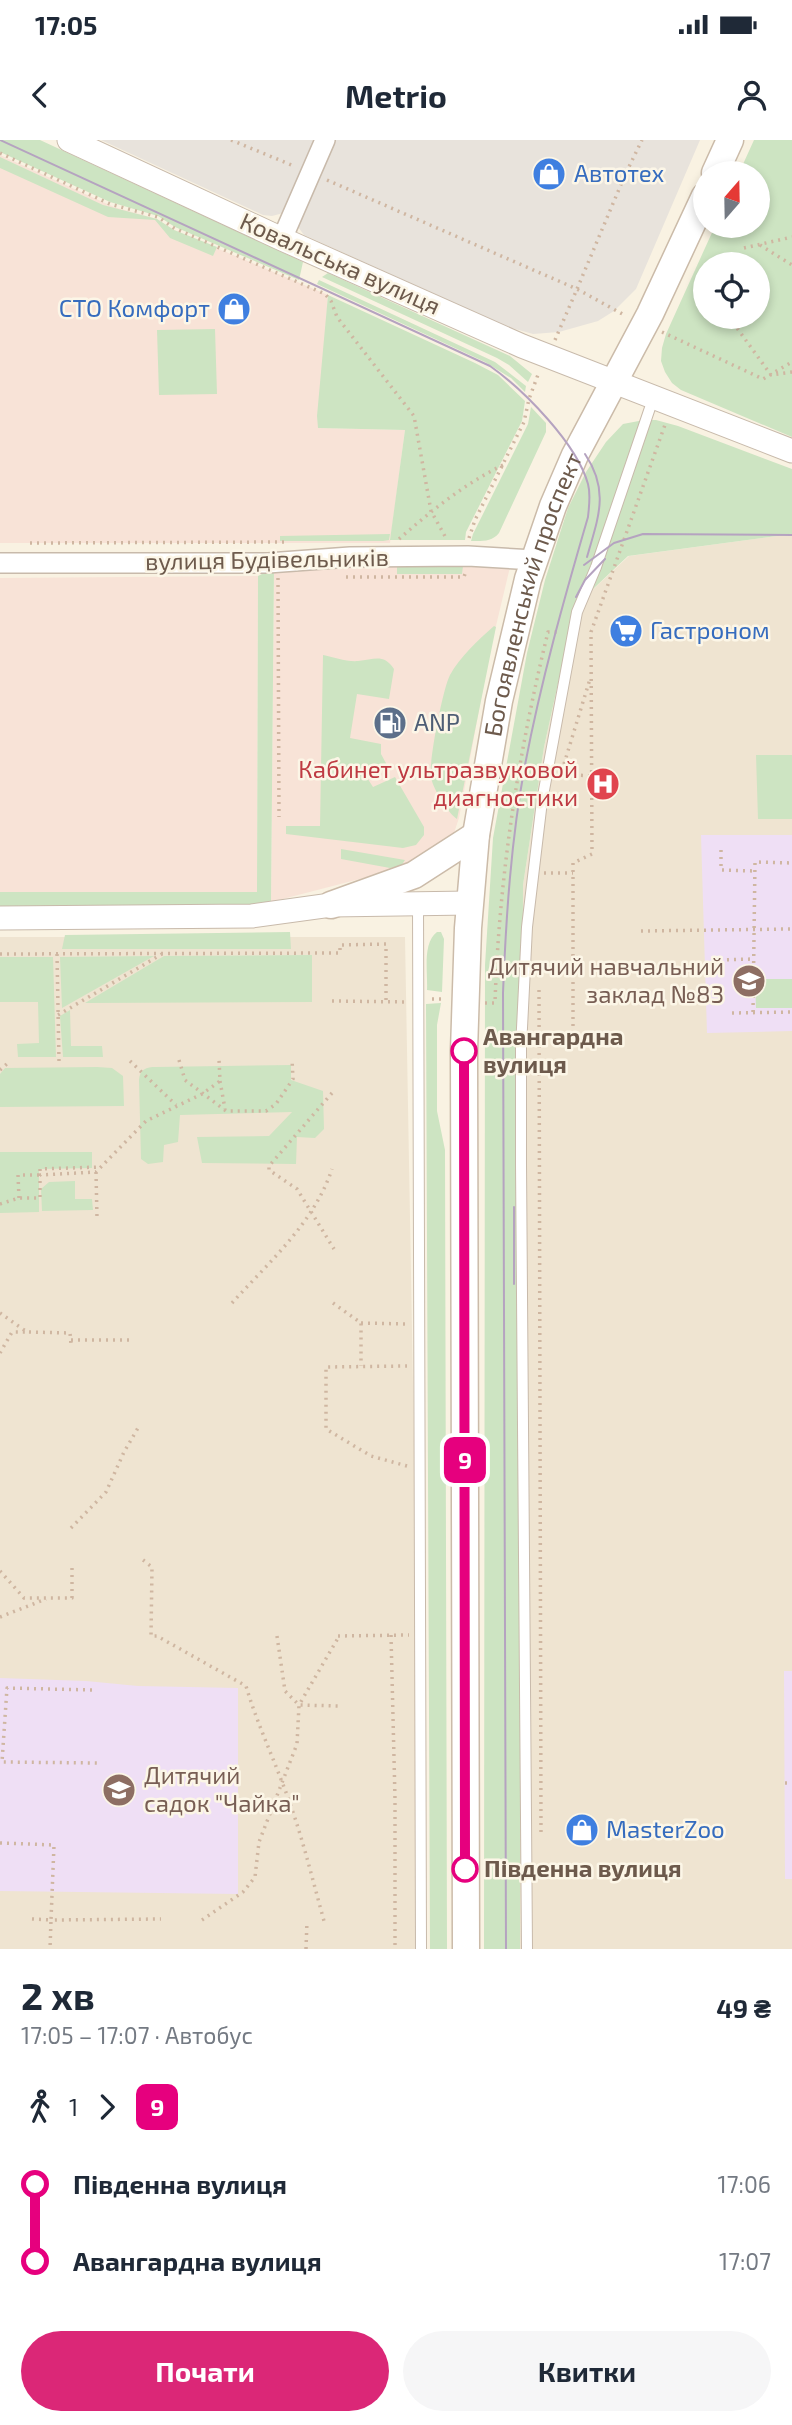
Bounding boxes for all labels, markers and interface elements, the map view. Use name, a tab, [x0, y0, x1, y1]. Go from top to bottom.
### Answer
text: 17:05	[35, 9, 97, 40]
icon: back	[21, 76, 59, 114]
text: Metrio	[345, 76, 447, 114]
icon: person	[733, 76, 771, 114]
shop icon: Автотех	[530, 155, 568, 193]
place label: Автотех	[574, 158, 664, 187]
north arrow	[693, 161, 770, 238]
map controls	[693, 161, 770, 329]
street label: Ковальська вулиця	[236, 205, 445, 321]
button: locate	[693, 252, 770, 329]
shop icon: СТО Комфорт	[215, 290, 253, 328]
place label: СТО Комфорт	[59, 293, 210, 322]
street label: Богоявленський проспект	[477, 448, 587, 738]
street label: вулиця Будівельників	[145, 542, 389, 576]
supermarket icon: Гастроном	[607, 612, 645, 650]
place label: Гастроном	[650, 615, 770, 644]
fuel station icon: ANP	[371, 704, 409, 742]
place label: ANP	[414, 707, 460, 736]
place label: Кабинет ультразвуковой диагностики	[298, 754, 578, 811]
hospital icon: Кабинет ультразвуковой диагностики	[584, 765, 622, 803]
place label: Дитячий навчальний заклад №83	[488, 951, 724, 1008]
school or university icon: Дитячий навчальний заклад №83	[730, 962, 768, 1000]
place label: Авангардна вулиця	[483, 1021, 624, 1078]
marker: Авангардна вулиця	[451, 1038, 477, 1064]
line badge: 9	[442, 1437, 488, 1483]
text: 9	[458, 1445, 472, 1474]
place label: Дитячий садок "Чайка"	[144, 1760, 300, 1817]
school or university icon: Дитячий садок "Чайка"	[100, 1771, 138, 1809]
shop icon: MasterZoo	[563, 1811, 601, 1849]
place label: MasterZoo	[606, 1814, 725, 1843]
place label: Південна вулиця	[484, 1853, 682, 1882]
marker: Південна вулиця	[452, 1856, 478, 1882]
text: 2 хв	[21, 1972, 95, 2018]
text: 49 ₴	[716, 1992, 771, 2023]
text: 17:05 – 17:07 · Автобус	[21, 2021, 253, 2049]
icon: walk	[21, 2088, 59, 2126]
icon: forward	[88, 2088, 126, 2126]
text: 9	[150, 2092, 164, 2121]
text: 1	[69, 2093, 78, 2121]
text: Південна вулиця	[73, 2168, 287, 2199]
text: 17:06	[718, 2170, 771, 2198]
text: Авангардна вулиця	[73, 2245, 322, 2276]
text: 17:07	[719, 2247, 771, 2275]
button: Почати	[21, 2331, 389, 2411]
button: Квитки	[403, 2331, 771, 2411]

